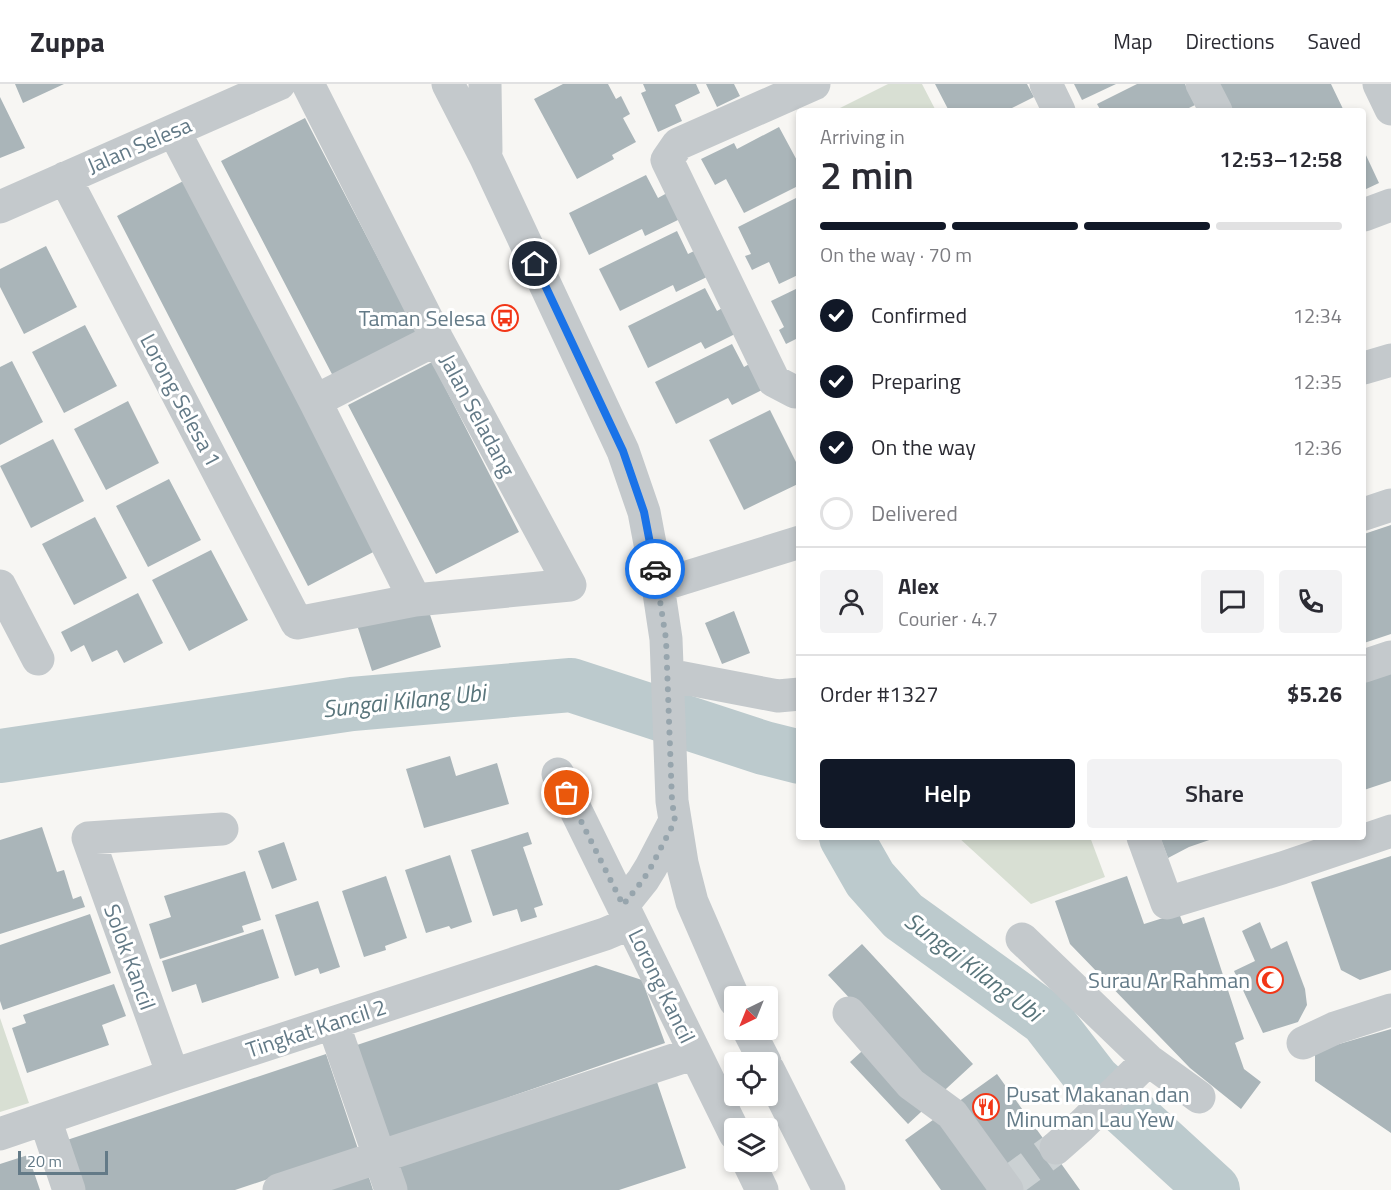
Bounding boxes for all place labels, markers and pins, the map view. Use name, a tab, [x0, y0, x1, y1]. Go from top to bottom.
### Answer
pin	[509, 238, 560, 289]
place label: Taman Selesa	[359, 301, 486, 335]
bus stop icon: Taman Selesa	[490, 303, 520, 333]
pin	[541, 767, 592, 818]
place label: Surau Ar Rahman	[1088, 963, 1250, 997]
mosque icon: Surau Ar Rahman	[1255, 965, 1285, 995]
place label: Pusat Makanan dan Minuman Lau Yew	[1006, 1077, 1190, 1136]
restaurant icon: Pusat Makanan dan Minuman Lau Yew	[971, 1092, 1001, 1122]

